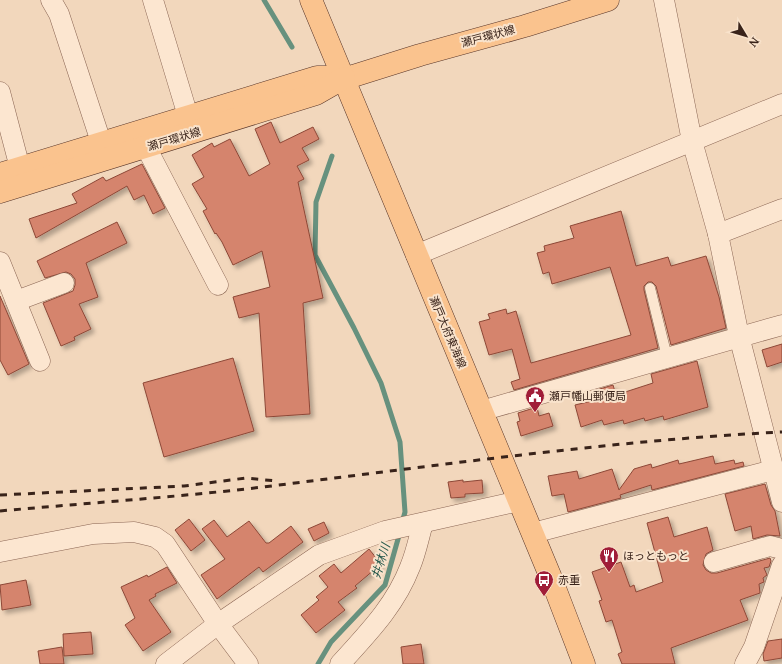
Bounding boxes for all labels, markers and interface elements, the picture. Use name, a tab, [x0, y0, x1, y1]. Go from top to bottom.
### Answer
north arrow	[726, 16, 766, 56]
street label: 瀬戸環状線	[459, 21, 516, 50]
text: N	[745, 34, 763, 51]
street label: 瀬戸環状線	[145, 123, 202, 154]
street label: 瀬戸大府東海線	[427, 293, 470, 370]
public building icon: 瀬戸幡山郵便局	[524, 385, 546, 413]
place label: 瀬戸幡山郵便局	[549, 388, 626, 403]
water label: 井林川	[367, 539, 394, 581]
restaurant icon: ほっともっと	[598, 545, 620, 573]
place label: ほっともっと	[623, 548, 689, 563]
bus stop icon: 赤重	[533, 569, 555, 597]
place label: 赤重	[558, 572, 580, 587]

